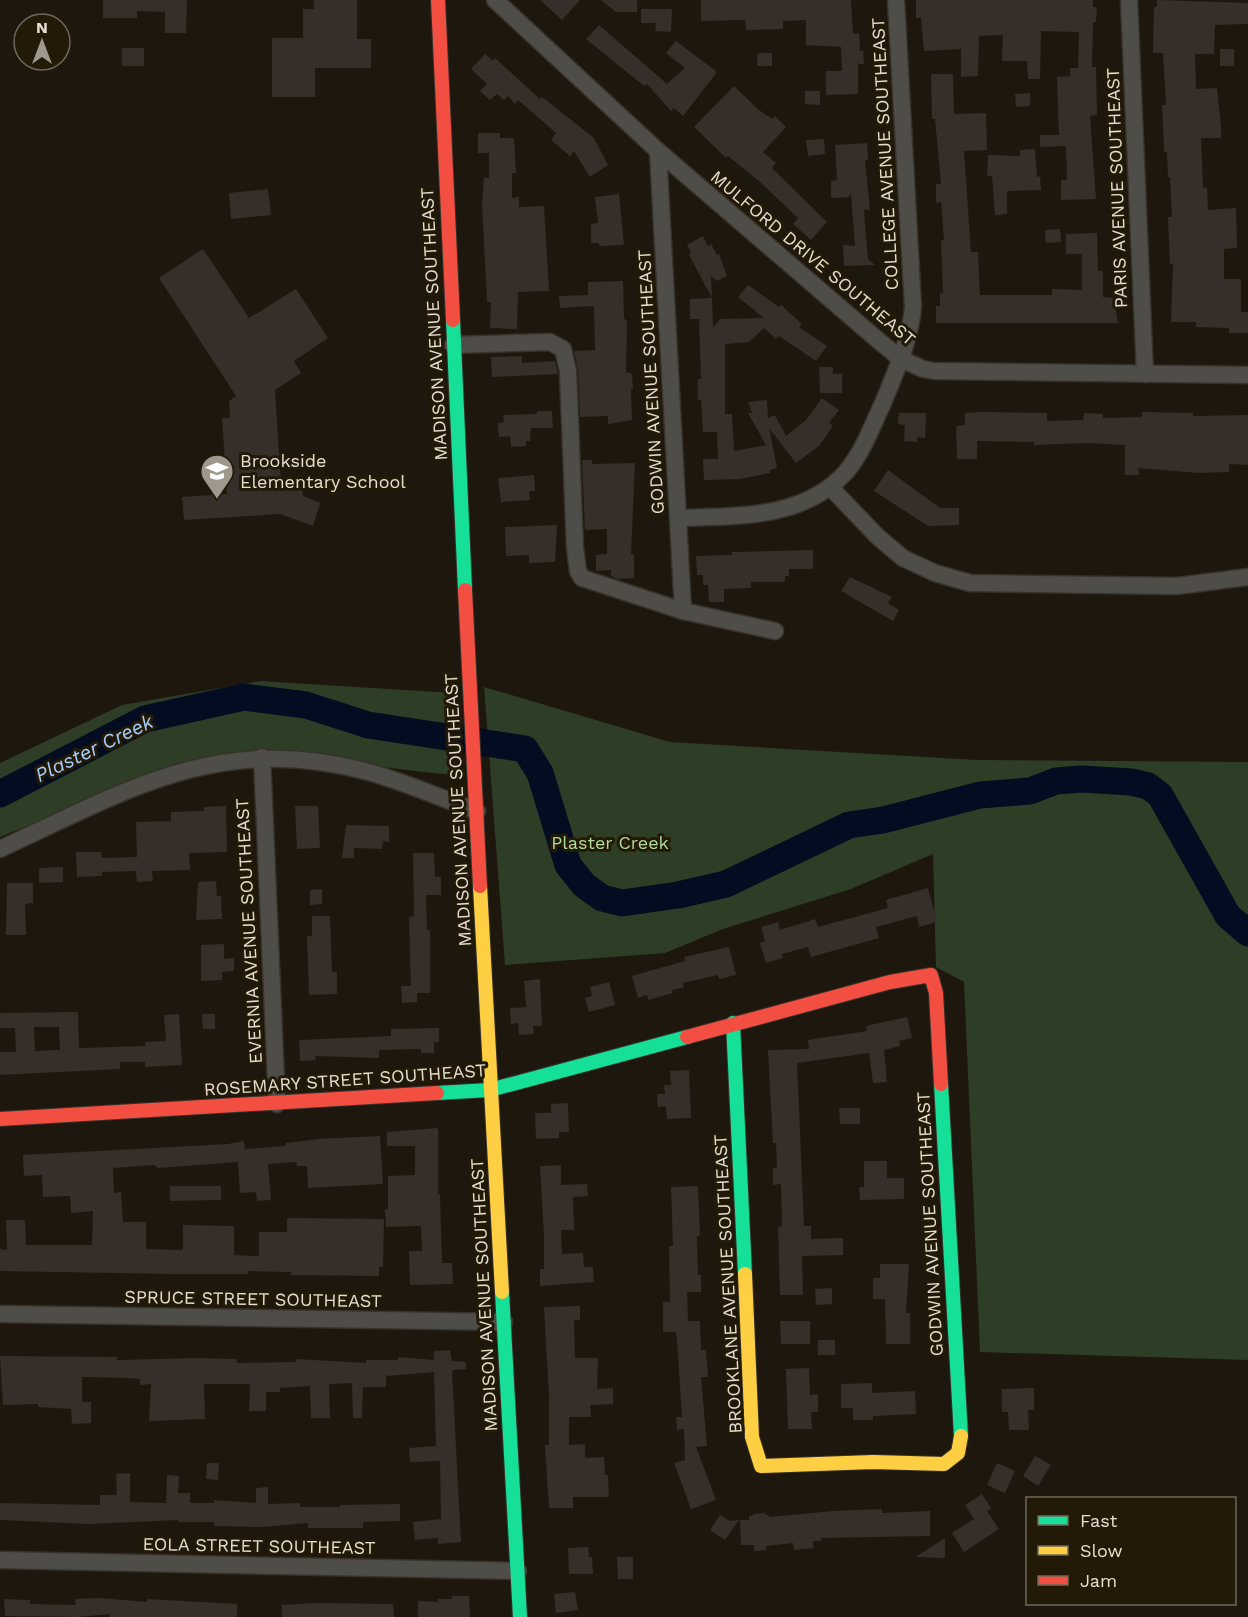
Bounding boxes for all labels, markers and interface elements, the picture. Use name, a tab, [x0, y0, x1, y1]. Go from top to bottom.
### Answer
north arrow	[12, 12, 72, 72]
street label: COLLEGE AVENUE SOUTHEAST	[867, 17, 902, 291]
text: N	[36, 18, 48, 37]
street label: PARIS AVENUE SOUTHEAST	[1102, 67, 1131, 309]
street label: MULFORD DRIVE SOUTHEAST	[707, 166, 920, 350]
street label: MADISON AVENUE SOUTHEAST	[416, 187, 451, 461]
street label: GODWIN AVENUE SOUTHEAST	[633, 249, 668, 515]
place label: Brookside Elementary School	[240, 450, 406, 492]
school or university icon: Brookside Elementary School	[199, 453, 235, 500]
street label: MADISON AVENUE SOUTHEAST	[440, 673, 475, 947]
water label: Plaster Creek	[31, 709, 158, 787]
street label: EVERNIA AVENUE SOUTHEAST	[231, 797, 266, 1064]
park label: Plaster Creek	[551, 832, 669, 853]
street label: ROSEMARY STREET SOUTHEAST	[203, 1059, 487, 1100]
street label: GODWIN AVENUE SOUTHEAST	[912, 1091, 947, 1357]
street label: BROOKLANE AVENUE SOUTHEAST	[709, 1134, 746, 1434]
street label: MADISON AVENUE SOUTHEAST	[466, 1158, 501, 1432]
street label: SPRUCE STREET SOUTHEAST	[124, 1286, 382, 1311]
legend	[1026, 1497, 1236, 1605]
text: Fast	[1080, 1510, 1118, 1531]
street label: EOLA STREET SOUTHEAST	[142, 1533, 376, 1558]
text: Slow	[1080, 1540, 1123, 1561]
text: Jam	[1080, 1570, 1117, 1591]

